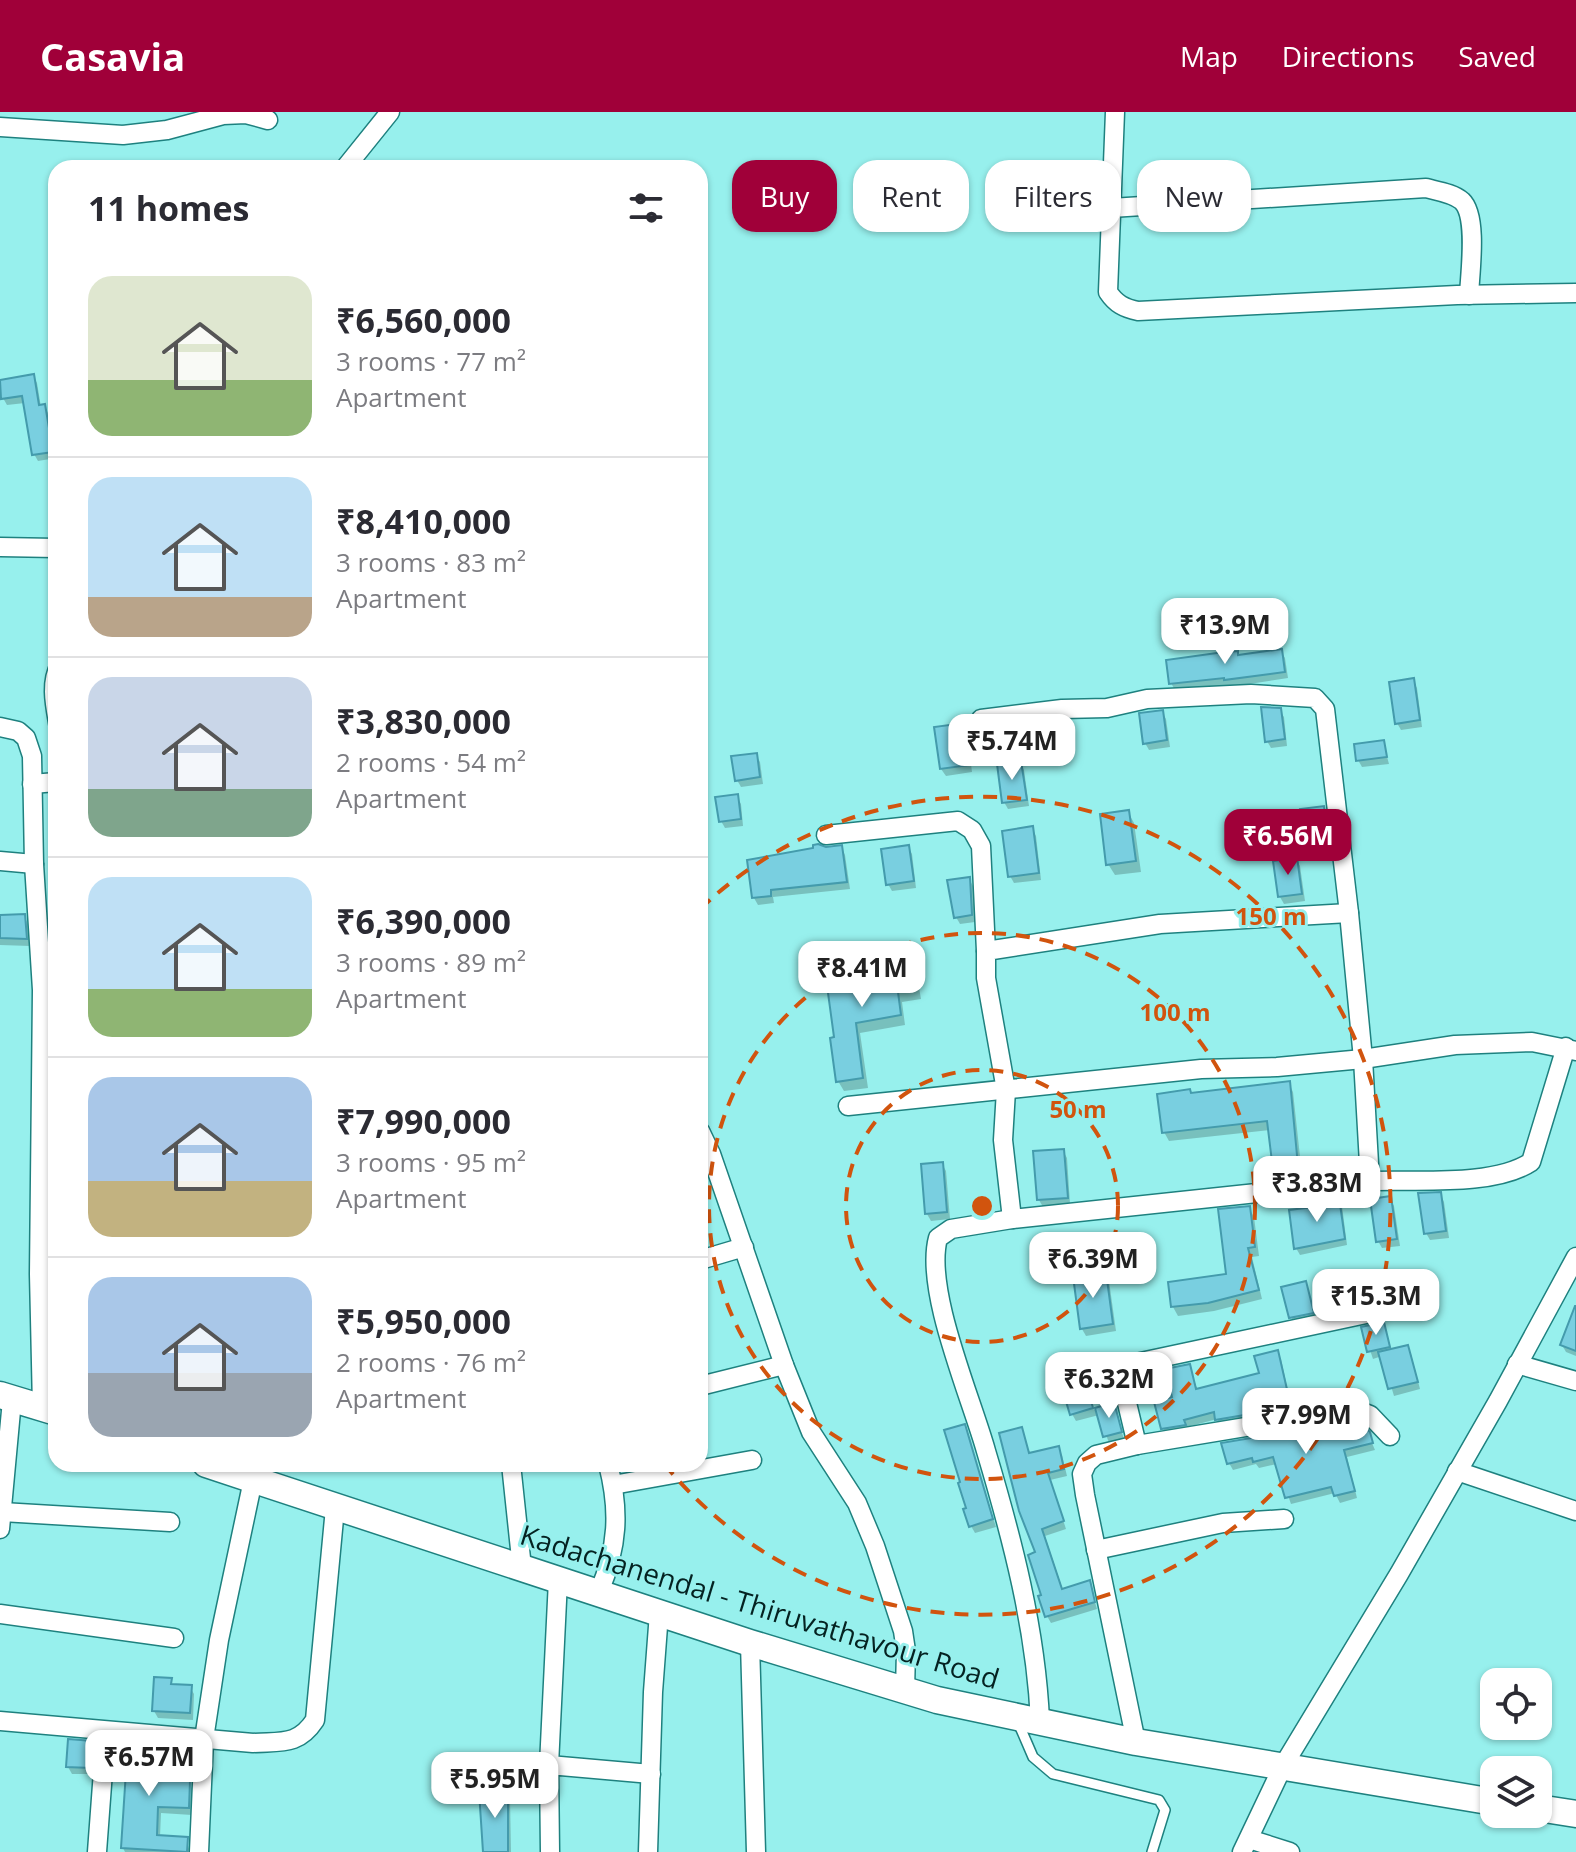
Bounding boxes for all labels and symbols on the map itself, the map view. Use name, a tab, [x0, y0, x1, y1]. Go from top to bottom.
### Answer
pin: ₹13.9M	[1160, 598, 1290, 666]
pin: ₹5.74M	[947, 714, 1077, 782]
pin: ₹6.56M	[1223, 809, 1353, 877]
text: 150 m	[1236, 899, 1306, 932]
pin: ₹8.41M	[797, 941, 927, 1009]
text: 100 m	[1140, 995, 1210, 1028]
text: 50 m	[1049, 1092, 1107, 1125]
pin: ₹3.83M	[1252, 1156, 1382, 1224]
centre of rings	[968, 1192, 996, 1220]
pin: ₹6.39M	[1028, 1232, 1158, 1300]
pin: ₹15.3M	[1311, 1269, 1441, 1337]
pin: ₹6.32M	[1044, 1352, 1174, 1420]
pin: ₹7.99M	[1241, 1388, 1371, 1456]
street label: Kadachanendal - Thiruvathavour Road	[516, 1515, 1004, 1697]
pin: ₹6.57M	[84, 1730, 214, 1798]
pin: ₹5.95M	[430, 1752, 560, 1820]

